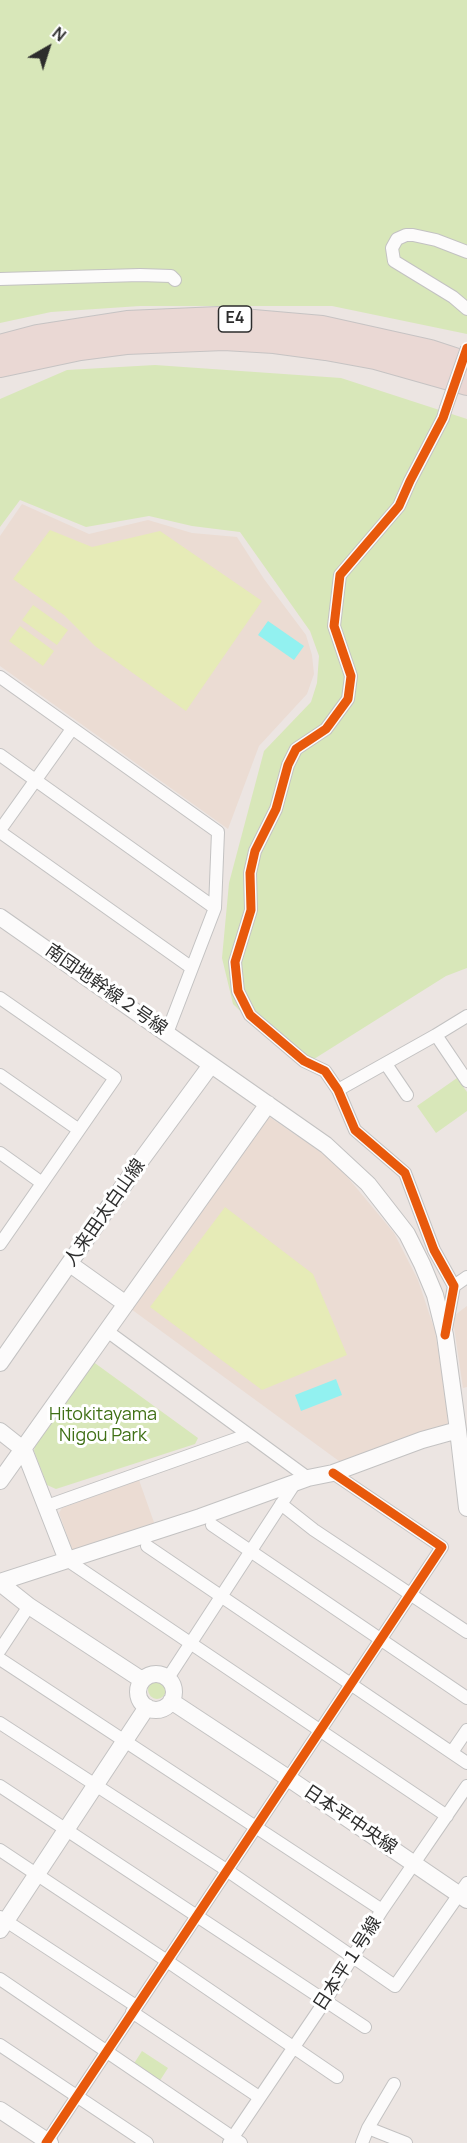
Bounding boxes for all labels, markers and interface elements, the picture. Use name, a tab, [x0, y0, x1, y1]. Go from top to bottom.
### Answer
north arrow	[18, 18, 78, 78]
text: N	[48, 22, 71, 46]
road number: E4	[218, 306, 252, 332]
street label: 南団地幹線２号線	[41, 940, 171, 1040]
street label: 人来田太白山線	[60, 1155, 150, 1271]
park label: Hitokitayama Nigou Park	[49, 1404, 157, 1446]
street label: 日本平中央線	[299, 1781, 401, 1859]
street label: 日本平１号線	[310, 1913, 386, 2015]

